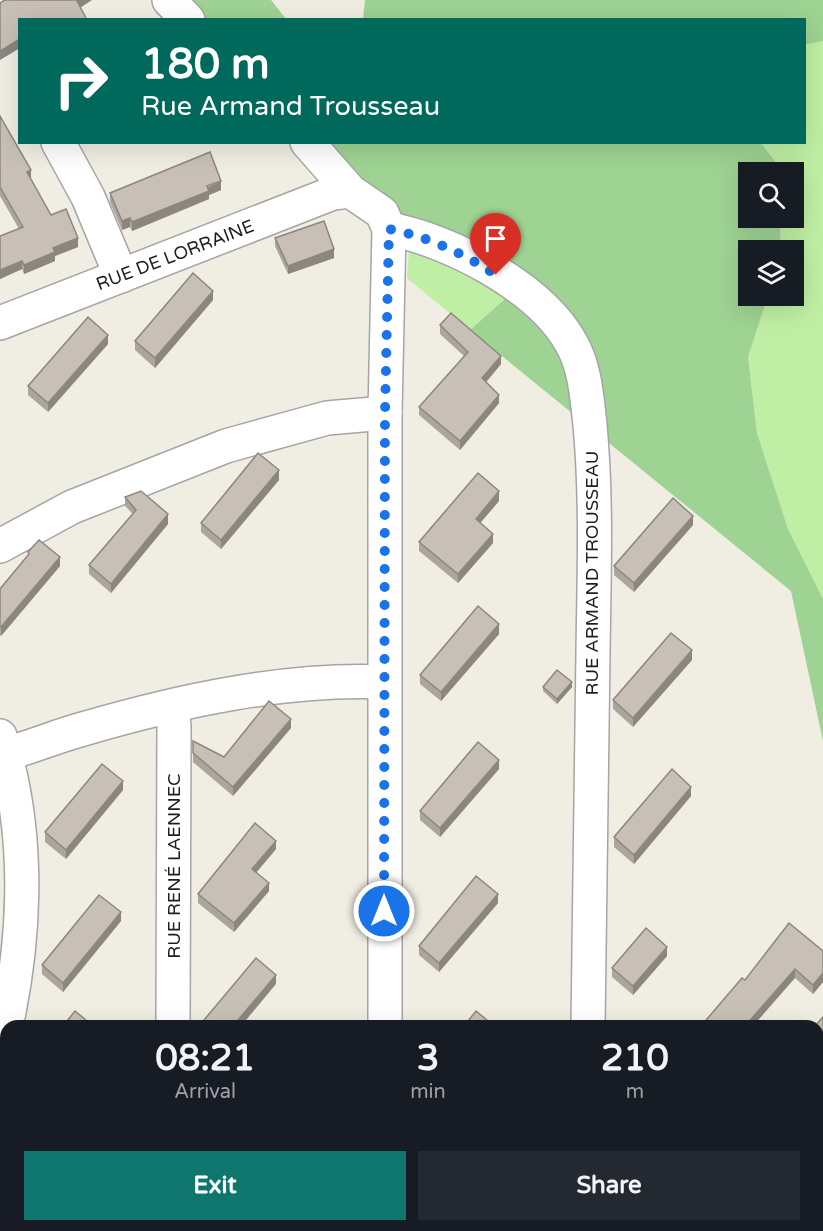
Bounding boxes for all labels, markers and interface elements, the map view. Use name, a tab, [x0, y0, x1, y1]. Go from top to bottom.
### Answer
text: 180 m	[141, 39, 270, 90]
icon: right	[42, 42, 120, 120]
text: Rue Armand Trousseau	[141, 90, 440, 123]
map controls	[738, 162, 804, 306]
button: search	[738, 162, 804, 228]
pin	[470, 213, 521, 275]
street label: RUE DE LORRAINE	[93, 215, 257, 295]
icon: arrive	[479, 222, 512, 255]
button: layers	[738, 240, 804, 306]
street label: RUE ARMAND TROUSSEAU	[581, 451, 603, 695]
street label: RUE RENÉ LAENNEC	[163, 773, 185, 959]
position arrow	[352, 879, 416, 943]
text: 08:21	[155, 1037, 255, 1080]
text: 3	[417, 1037, 439, 1080]
text: 210	[601, 1037, 669, 1080]
text: Arrival	[174, 1080, 236, 1104]
text: min	[410, 1080, 446, 1104]
text: m	[626, 1080, 644, 1104]
button: Exit	[24, 1151, 406, 1220]
button: Share	[418, 1151, 800, 1220]

